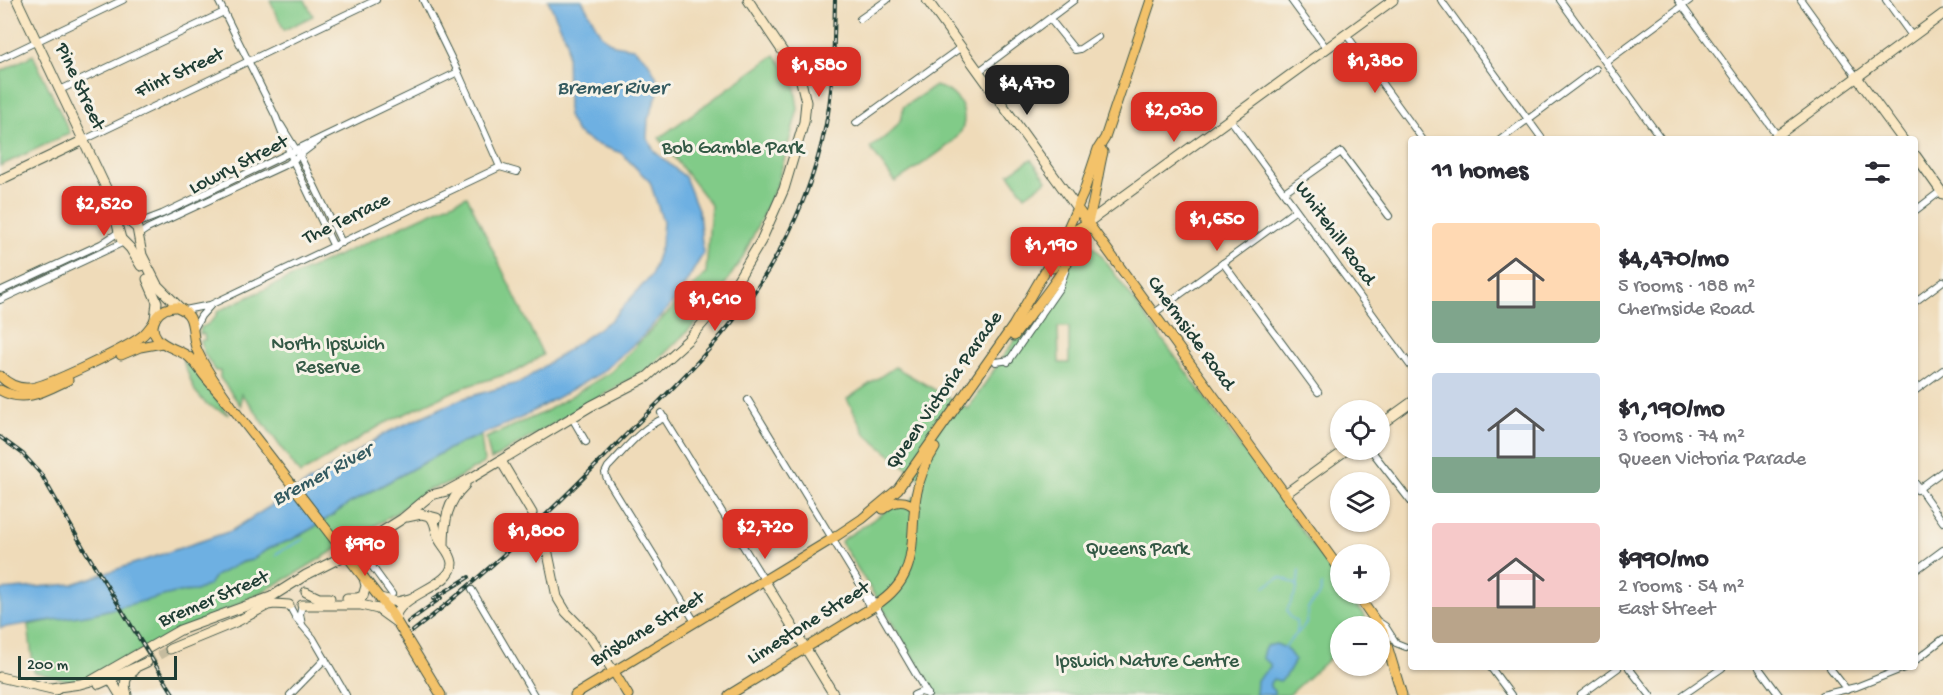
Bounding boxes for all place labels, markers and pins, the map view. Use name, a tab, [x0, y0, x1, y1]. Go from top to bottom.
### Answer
pin: $1,380	[1326, 43, 1424, 94]
pin: $1,580	[770, 47, 868, 98]
pin: $4,470	[978, 65, 1076, 116]
pin: $2,030	[1125, 92, 1223, 143]
pin: $2,520	[55, 186, 153, 237]
pin: $1,650	[1168, 201, 1266, 252]
pin: $1,190	[1002, 227, 1100, 278]
pin: $1,610	[666, 281, 764, 332]
pin: $2,720	[716, 509, 814, 560]
pin: $1,800	[487, 513, 585, 564]
pin: $990	[329, 526, 401, 577]

